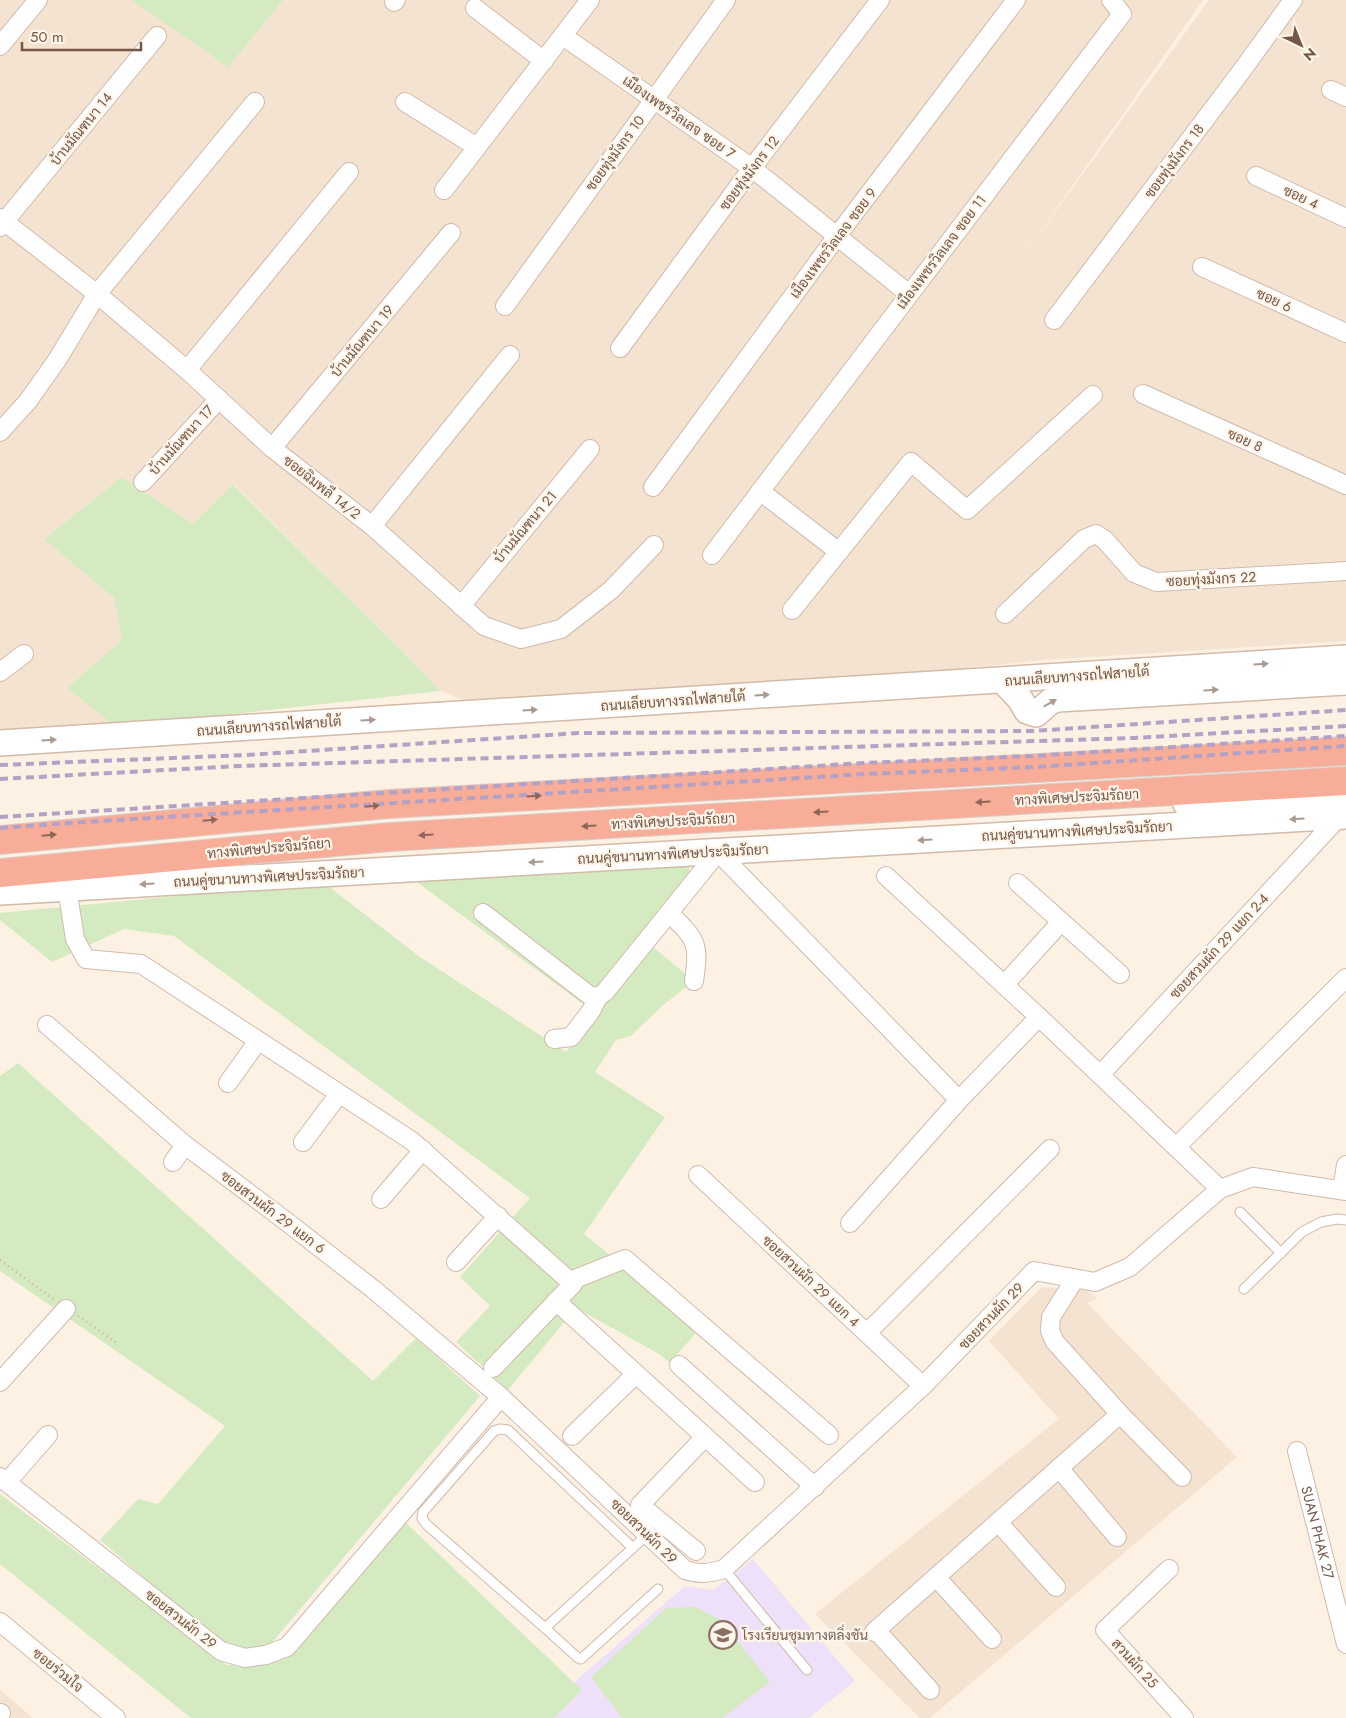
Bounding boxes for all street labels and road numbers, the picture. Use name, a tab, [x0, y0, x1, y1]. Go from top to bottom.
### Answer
street label: เมืองเพชรวิลเลจ ซอย 7	[619, 71, 740, 164]
street label: บ้านมัณฑนา 14	[45, 88, 117, 170]
street label: ซอยทุ่งมังกร 10	[581, 111, 649, 195]
street label: ซอยทุ่งมังกร 18	[1139, 120, 1209, 202]
street label: ซอยทุ่งมังกร 12	[714, 132, 784, 214]
street label: ซอย 4	[1280, 180, 1322, 214]
street label: เมืองเพชรวิลเลจ ซอย 9	[785, 183, 881, 303]
street label: เมืองเพชรวิลเลจ ซอย 11	[891, 191, 991, 313]
street label: ซอย 6	[1253, 283, 1295, 317]
street label: บ้านมัณฑนา 19	[326, 300, 398, 382]
street label: บ้านมัณฑนา 17	[144, 400, 218, 480]
street label: ซอย 8	[1224, 423, 1266, 457]
street label: ซอยฉิมพลี 14/2	[279, 450, 365, 524]
street label: บ้านมัณฑนา 21	[489, 486, 561, 568]
street label: ซอยทุ่งมังกร 22	[1165, 567, 1257, 591]
street label: ถนนเลียบทางรถไฟสายใต้	[1004, 661, 1151, 691]
street label: ถนนเลียบทางรถไฟสายใต้	[600, 686, 747, 716]
street label: ถนนเลียบทางรถไฟสายใต้	[196, 711, 343, 741]
street label: ทางพิเศษประจิมรัถยา	[1014, 784, 1140, 810]
street label: ทางพิเศษประจิมรัถยา	[610, 808, 736, 834]
street label: ถนนคู่ขนานทางพิเศษประจิมรัถยา	[981, 816, 1173, 846]
street label: ทางพิเศษประจิมรัถยา	[206, 833, 332, 863]
street label: ถนนคู่ขนานทางพิเศษประจิมรัถยา	[577, 839, 769, 869]
street label: ถนนคู่ขนานทางพิเศษประจิมรัถยา	[173, 862, 365, 892]
street label: ซอยสวนผัก 29 แยก 2-4	[1165, 889, 1273, 1003]
street label: ซอยสวนผัก 29 แยก 6	[216, 1166, 330, 1258]
street label: ซอยสวนผัก 29 แยก 4	[758, 1230, 864, 1332]
street label: ซอยสวนผัก 29	[954, 1278, 1028, 1354]
street label: SUAN PHAK 27	[1296, 1484, 1339, 1582]
street label: ซอยสวนผัก 29	[606, 1494, 682, 1568]
street label: ซอยสวนผัก 29	[141, 1585, 221, 1653]
street label: สวนผัก 25	[1107, 1634, 1163, 1692]
street label: ซอยร่วมใจ	[28, 1643, 88, 1697]

